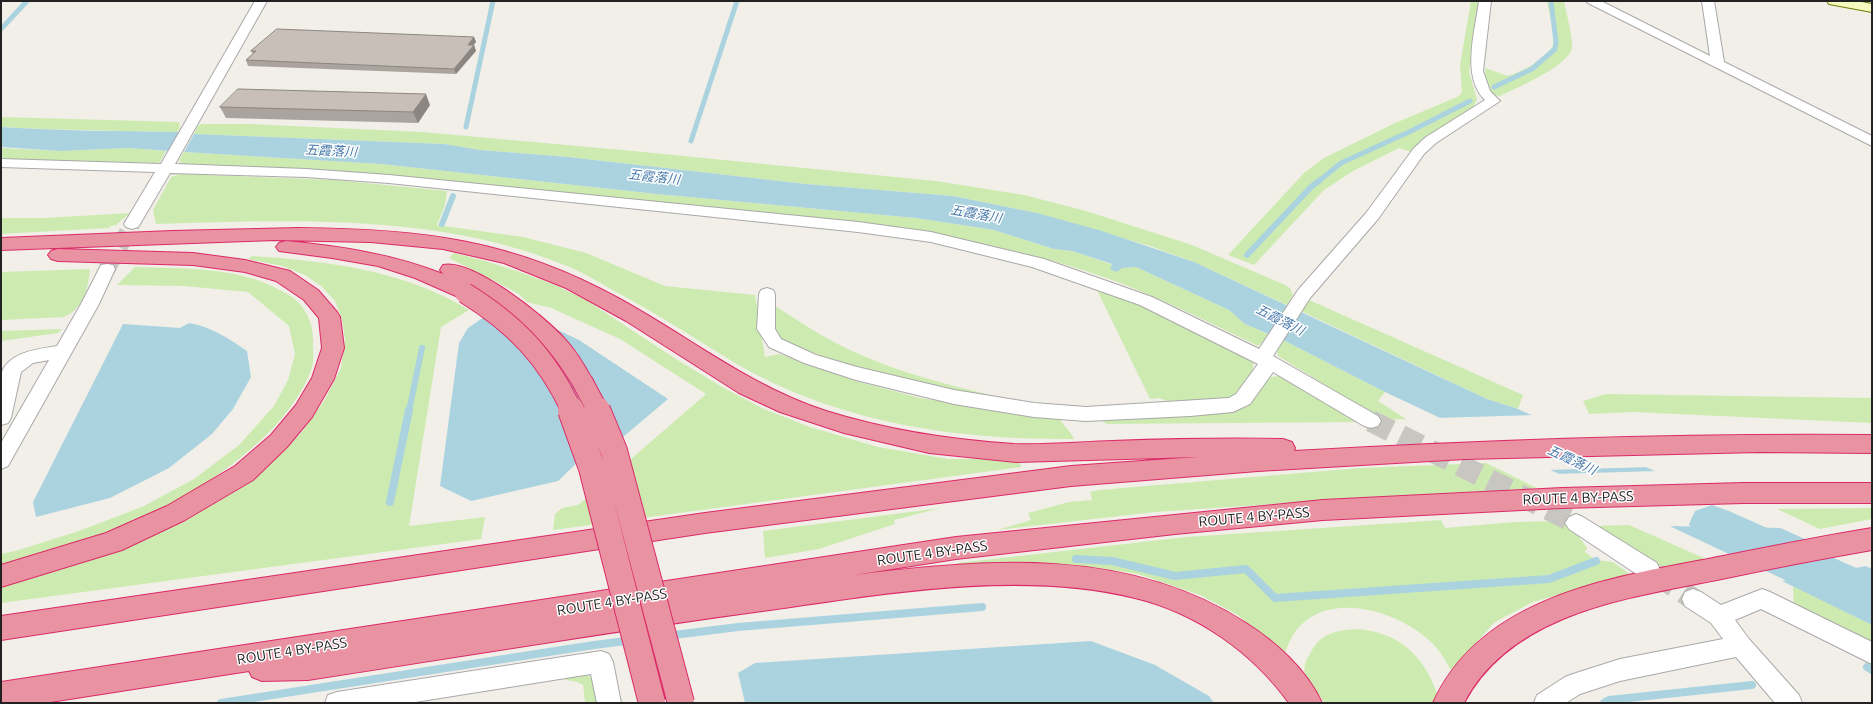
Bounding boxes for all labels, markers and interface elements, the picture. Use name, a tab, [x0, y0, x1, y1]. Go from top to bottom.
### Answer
water label: 五霞落川	[305, 142, 357, 160]
water label: 五霞落川	[627, 167, 681, 187]
water label: 五霞落川	[949, 202, 1003, 226]
water label: 五霞落川	[1253, 301, 1307, 339]
water label: 五霞落川	[1545, 442, 1599, 478]
street label: ROUTE 4 BY-PASS	[1522, 488, 1634, 508]
street label: ROUTE 4 BY-PASS	[1198, 504, 1310, 530]
street label: ROUTE 4 BY-PASS	[876, 537, 988, 569]
street label: ROUTE 4 BY-PASS	[556, 585, 668, 619]
street label: ROUTE 4 BY-PASS	[236, 634, 348, 668]

